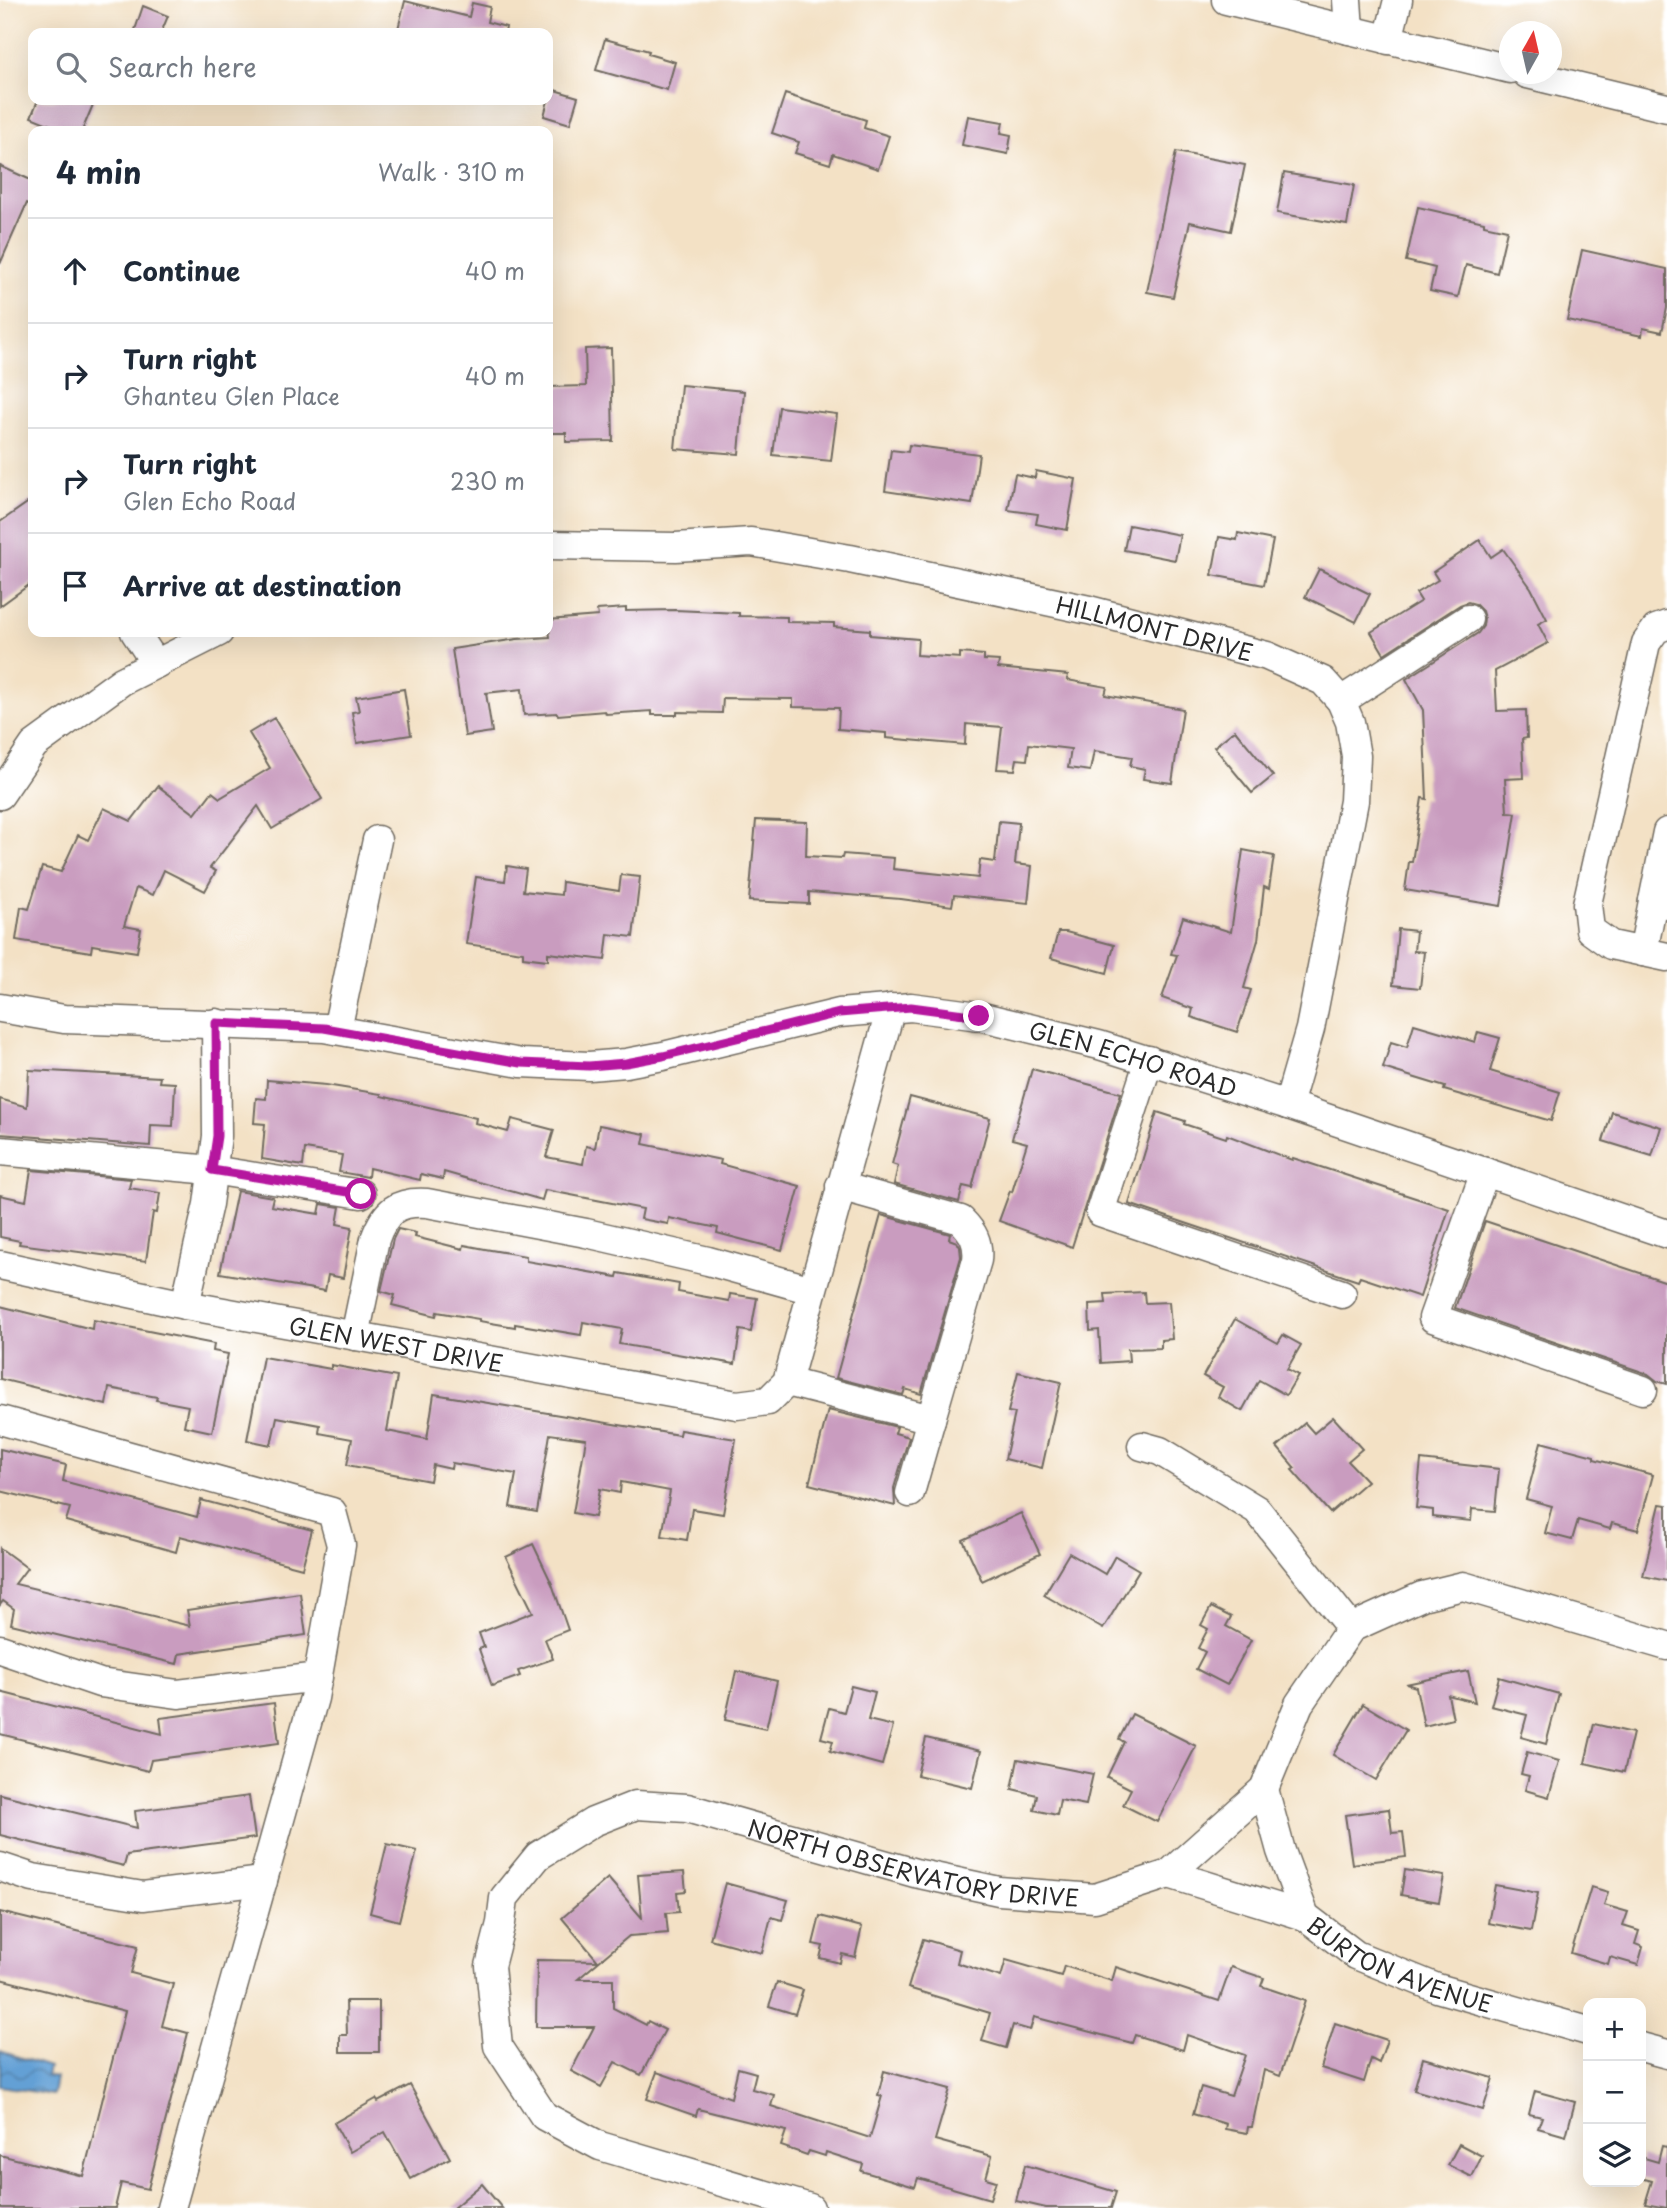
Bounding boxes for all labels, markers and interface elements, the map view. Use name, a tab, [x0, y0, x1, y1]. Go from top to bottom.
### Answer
north arrow	[1499, 21, 1562, 84]
search box	[28, 28, 553, 105]
text: Search here	[108, 47, 257, 86]
icon: search	[52, 48, 90, 86]
text: 4 min	[56, 149, 142, 194]
text: Walk · 310 m	[378, 154, 525, 189]
text: Continue	[123, 251, 240, 290]
icon: ahead	[56, 252, 94, 290]
text: 40 m	[465, 253, 525, 288]
text: Turn right	[123, 339, 257, 378]
icon: right	[56, 357, 94, 395]
text: 40 m	[465, 358, 525, 393]
text: Ghanteu Glen Place	[123, 378, 340, 413]
text: Turn right	[123, 444, 257, 483]
icon: right	[56, 462, 94, 500]
text: 230 m	[450, 463, 525, 498]
text: Glen Echo Road	[123, 483, 296, 518]
text: Arrive at destination	[123, 566, 402, 605]
icon: arrive	[56, 567, 94, 605]
street label: HILLMONT DRIVE	[1053, 586, 1257, 669]
route end	[963, 1000, 994, 1031]
street label: GLEN ECHO ROAD	[1026, 1011, 1242, 1105]
route start	[345, 1178, 376, 1209]
street label: GLEN WEST DRIVE	[286, 1307, 506, 1380]
street label: NORTH OBSERVATORY DRIVE	[744, 1809, 1080, 1914]
street label: BURTON AVENUE	[1301, 1907, 1497, 2021]
map controls	[1583, 1998, 1646, 2187]
button: +	[1583, 1998, 1646, 2061]
button: −	[1583, 2061, 1646, 2124]
button: layers	[1583, 2124, 1646, 2187]

